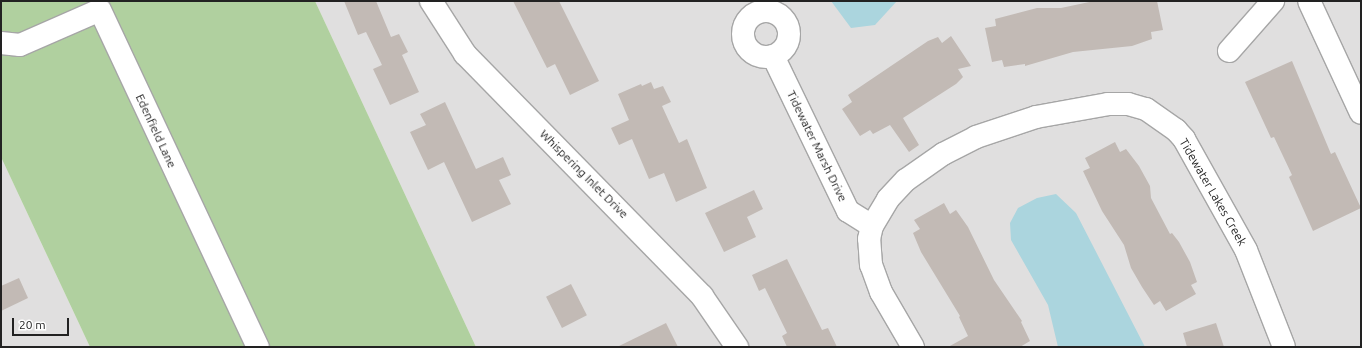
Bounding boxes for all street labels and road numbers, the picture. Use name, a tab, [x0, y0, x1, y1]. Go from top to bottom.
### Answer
street label: Tidewater Marsh Drive	[784, 88, 850, 204]
street label: Edenfield Lane	[133, 92, 179, 170]
street label: Whispering Inlet Drive	[537, 127, 631, 221]
street label: Tidewater Lakes Creek	[1176, 136, 1250, 248]

